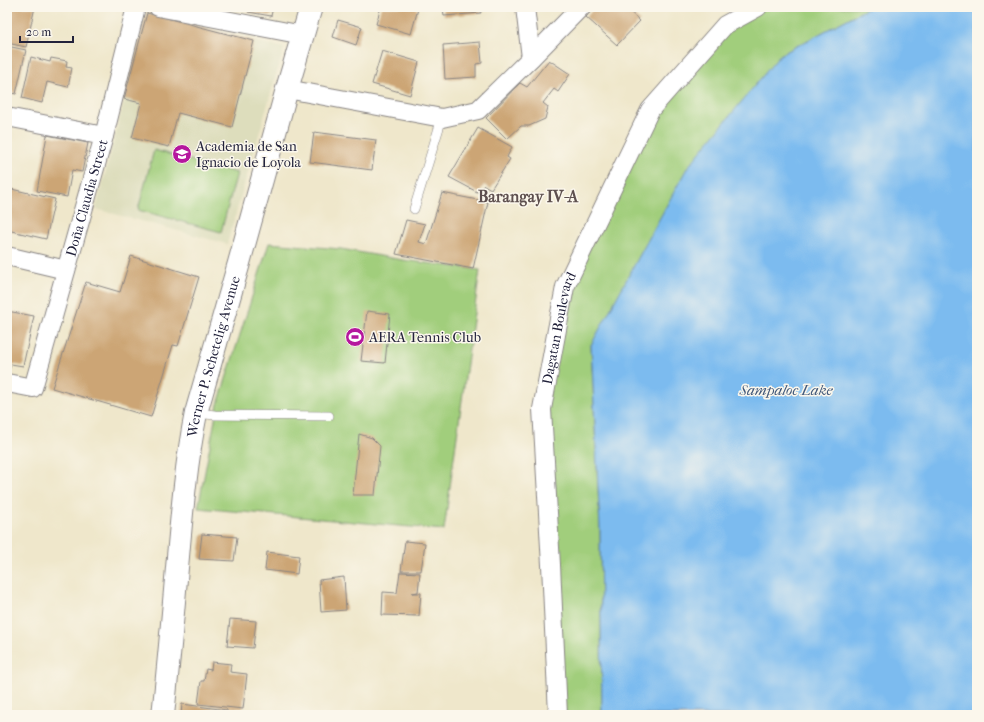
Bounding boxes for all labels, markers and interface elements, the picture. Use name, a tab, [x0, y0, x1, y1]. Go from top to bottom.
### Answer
scale bar	[20, 18, 73, 44]
text: 20 m	[26, 25, 51, 39]
street label: Doña Claudia Street	[62, 137, 112, 259]
place label: Academia de San Ignacio de Loyola	[195, 138, 302, 171]
school or university icon: Academia de San Ignacio de Loyola	[171, 143, 193, 165]
district label: Barangay IV-A	[478, 187, 579, 207]
street label: Dagatan Boulevard	[539, 269, 580, 386]
street label: Werner P. Schetelig Avenue	[184, 274, 244, 439]
sports icon: AERA Tennis Club	[344, 326, 366, 348]
place label: AERA Tennis Club	[368, 329, 481, 346]
water label: Sampaloc Lake	[738, 381, 834, 399]

